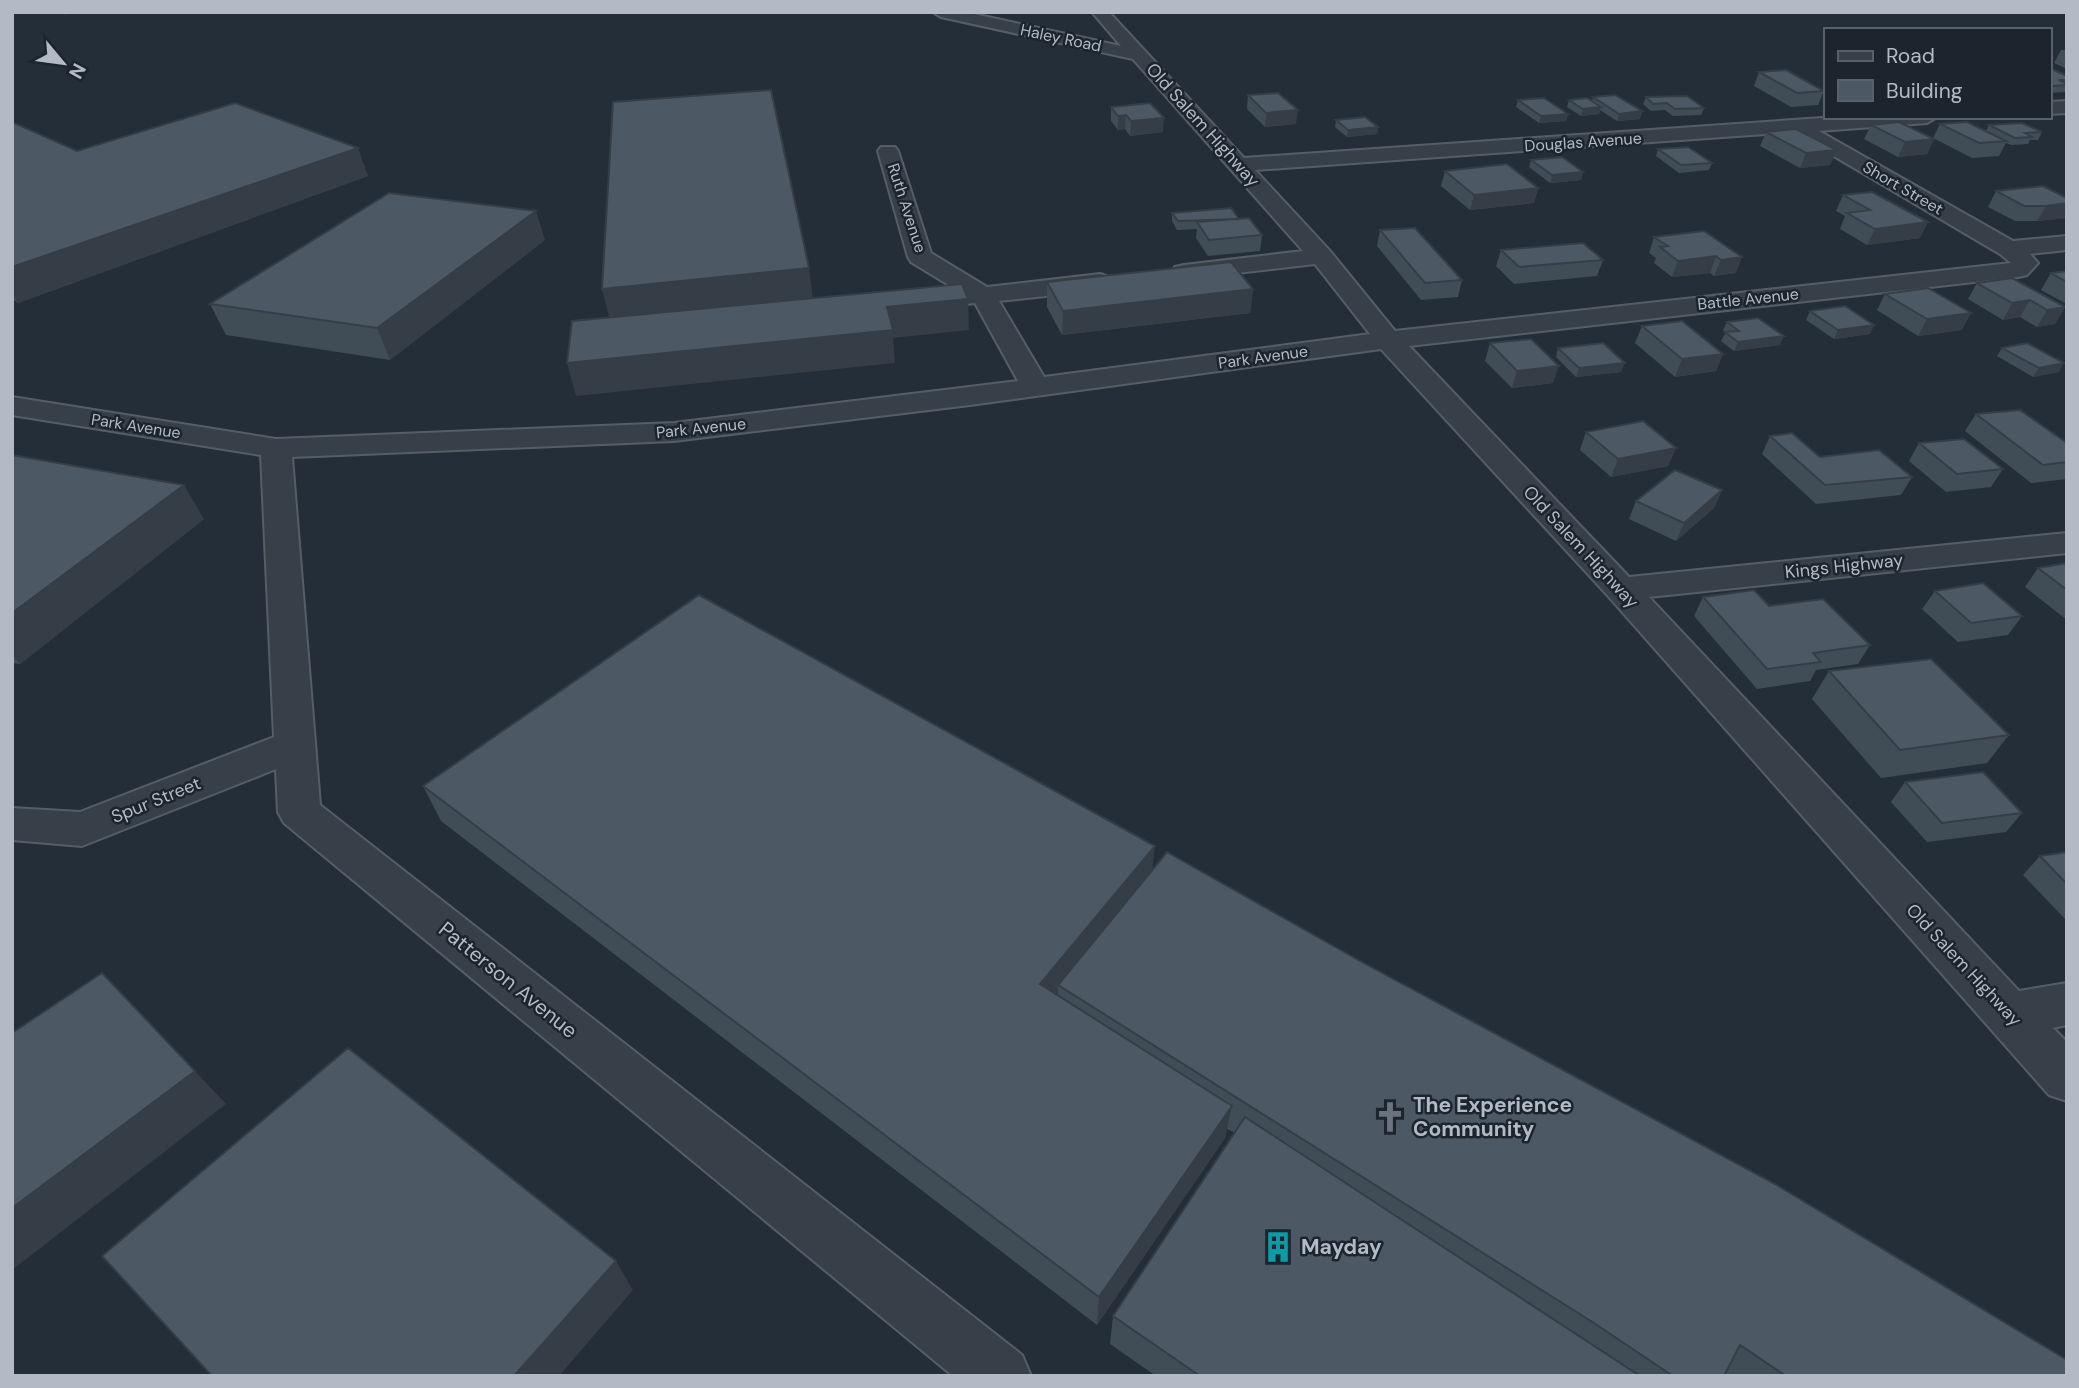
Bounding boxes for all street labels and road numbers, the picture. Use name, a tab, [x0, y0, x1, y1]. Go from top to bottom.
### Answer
street label: Haley Road	[1019, 19, 1103, 57]
street label: Old Salem Highway	[1141, 58, 1265, 192]
street label: Douglas Avenue	[1524, 127, 1642, 157]
street label: Short Street	[1859, 156, 1947, 220]
street label: Ruth Avenue	[883, 161, 931, 255]
street label: Battle Avenue	[1696, 283, 1800, 315]
street label: Park Avenue	[1217, 340, 1309, 374]
street label: Park Avenue	[90, 409, 182, 443]
street label: Park Avenue	[655, 413, 747, 443]
street label: Old Salem Highway	[1518, 481, 1644, 613]
street label: Kings Highway	[1784, 548, 1904, 584]
street label: Spur Street	[108, 771, 204, 829]
street label: Old Salem Highway	[1901, 899, 2027, 1031]
street label: Patterson Avenue	[433, 915, 583, 1045]

